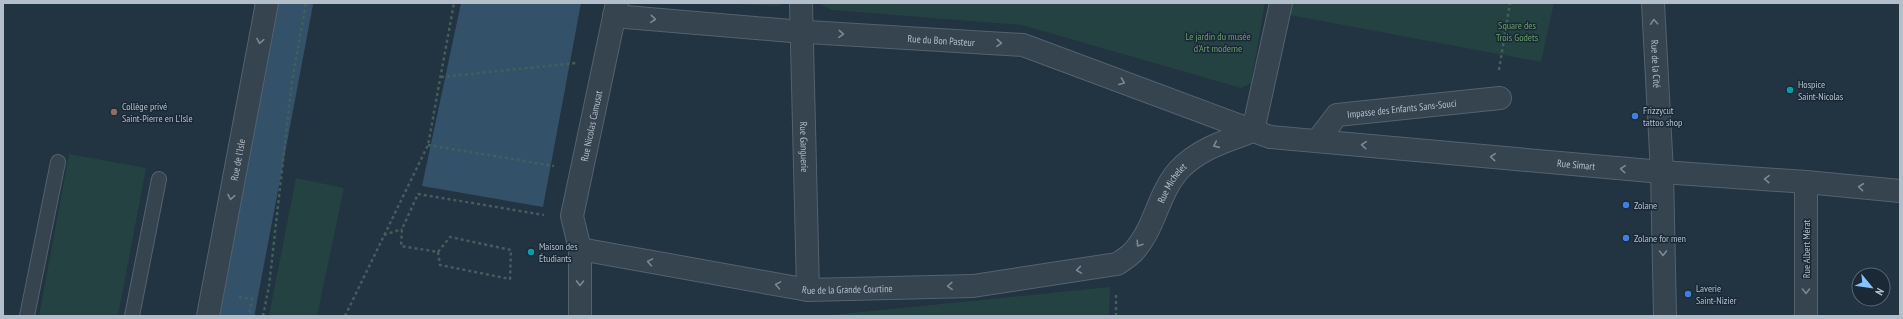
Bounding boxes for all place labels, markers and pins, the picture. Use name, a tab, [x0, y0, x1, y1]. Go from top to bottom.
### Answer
place label: Hospice Saint-Nicolas	[1798, 78, 1844, 103]
marker: Hospice Saint-Nicolas	[1785, 85, 1795, 95]
place label: Collège privé Saint-Pierre en L'Isle	[122, 100, 193, 125]
place label: Frizzycut tattoo shop	[1643, 104, 1682, 129]
marker: Collège privé Saint-Pierre en L'Isle	[109, 107, 119, 117]
marker: Frizzycut tattoo shop	[1630, 111, 1640, 121]
place label: Zolane	[1634, 199, 1657, 212]
marker: Zolane	[1621, 200, 1631, 210]
place label: Zolane for men	[1634, 232, 1686, 245]
marker: Zolane for men	[1621, 233, 1631, 243]
place label: Maison des Étudiants	[539, 240, 578, 265]
marker: Maison des Étudiants	[526, 247, 536, 257]
place label: Laverie Saint-Nizier	[1696, 282, 1737, 307]
marker: Laverie Saint-Nizier	[1683, 289, 1693, 299]

